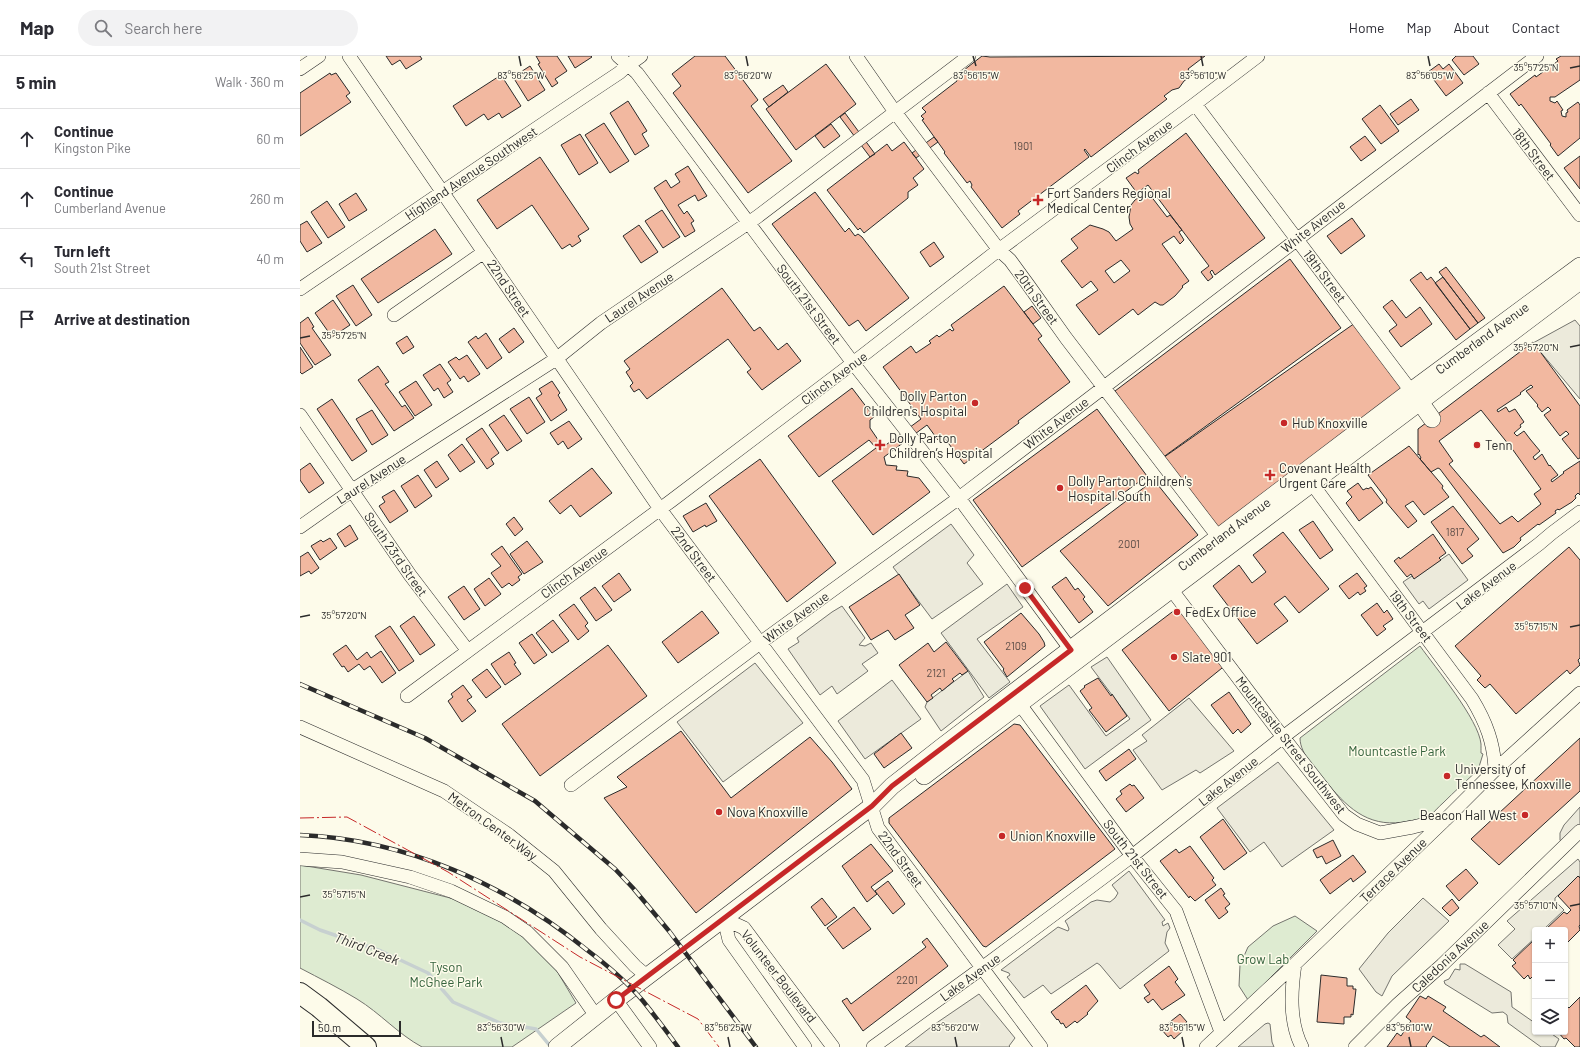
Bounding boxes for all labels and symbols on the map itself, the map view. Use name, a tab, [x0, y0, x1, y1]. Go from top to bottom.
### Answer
text: 35°57'25"N	[1513, 61, 1559, 73]
text: 83°56'25"W	[497, 69, 545, 81]
text: 83°56'20"W	[724, 69, 772, 81]
text: 83°56'15"W	[953, 69, 999, 81]
text: 83°56'10"W	[1180, 69, 1226, 81]
text: 83°56'05"W	[1406, 69, 1454, 81]
street label: Clinch Avenue	[1103, 116, 1175, 176]
street label: Highland Avenue Southwest	[402, 123, 540, 223]
street label: 18th Street	[1509, 125, 1559, 183]
house number: 1901	[1013, 139, 1033, 152]
place label: Fort Sanders Regional Medical Center	[1047, 185, 1171, 216]
marker: Fort Sanders Regional Medical Center	[1032, 194, 1044, 206]
street label: White Avenue	[1278, 196, 1348, 256]
street label: 19th Street	[1300, 247, 1350, 305]
street label: 22nd Street	[484, 256, 534, 320]
street label: South 21st Street	[774, 261, 844, 347]
street label: 20th Street	[1012, 266, 1062, 328]
street label: Laurel Avenue	[602, 268, 676, 326]
street label: Cumberland Avenue	[1432, 299, 1532, 377]
text: 35°57'25"N	[321, 329, 367, 341]
text: 35°57'20"N	[1513, 341, 1559, 353]
street label: Clinch Avenue	[798, 348, 870, 408]
place label: Dolly Parton Children's Hospital	[864, 388, 967, 419]
street label: White Avenue	[1020, 393, 1092, 453]
marker: Dolly Parton Children's Hospital	[970, 398, 980, 408]
place label: Hub Knoxville	[1292, 415, 1368, 431]
marker: Hub Knoxville	[1279, 418, 1289, 428]
place label: Dolly Parton Children’s Hospital	[889, 430, 992, 461]
place label: Tenn	[1485, 437, 1512, 453]
marker: Dolly Parton Children’s Hospital	[874, 439, 886, 451]
marker: Tenn	[1472, 440, 1482, 450]
street label: Laurel Avenue	[333, 451, 409, 507]
place label: Covenant Health Urgent Care	[1279, 460, 1371, 491]
marker: Covenant Health Urgent Care	[1264, 469, 1276, 481]
place label: Dolly Parton Children's Hospital South	[1068, 473, 1192, 504]
marker: Dolly Parton Children's Hospital South	[1055, 483, 1065, 493]
street label: Cumberland Avenue	[1175, 494, 1274, 574]
street label: South 23rd Street	[361, 509, 431, 599]
street label: 22nd Street	[668, 523, 720, 585]
house number: 1817	[1446, 525, 1464, 538]
house number: 2001	[1118, 537, 1140, 550]
street label: Clinch Avenue	[537, 542, 611, 602]
street label: Lake Avenue	[1453, 557, 1519, 613]
route end	[1016, 579, 1034, 597]
street label: 19th Street	[1386, 587, 1436, 645]
street label: White Avenue	[760, 588, 832, 646]
place label: FedEx Office	[1185, 604, 1257, 620]
marker: FedEx Office	[1172, 607, 1182, 617]
text: 35°57'20"N	[321, 609, 367, 621]
text: 35°57'15"N	[1514, 620, 1558, 632]
house number: 2109	[1005, 639, 1027, 652]
place label: Slate 901	[1182, 649, 1232, 665]
marker: Slate 901	[1169, 652, 1179, 662]
house number: 2121	[926, 666, 946, 679]
street label: Mountcastle Street Southwest	[1232, 673, 1350, 817]
park label: Mountcastle Park	[1348, 743, 1446, 759]
street label: Lake Avenue	[1195, 753, 1261, 809]
place label: University of Tennessee, Knoxville	[1455, 761, 1572, 792]
marker: University of Tennessee, Knoxville	[1442, 771, 1452, 781]
street label: Metron Center Way	[445, 788, 541, 864]
place label: Nova Knoxville	[727, 804, 808, 820]
marker: Nova Knoxville	[714, 807, 724, 817]
place label: Beacon Hall West	[1420, 807, 1517, 823]
marker: Beacon Hall West	[1520, 810, 1530, 820]
street label: South 21st Street	[1100, 816, 1172, 902]
street label: 22nd Street	[875, 828, 927, 890]
place label: Union Knoxville	[1010, 828, 1096, 844]
marker: Union Knoxville	[997, 831, 1007, 841]
street label: Terrace Avenue	[1356, 834, 1430, 906]
text: 35°57'15"N	[322, 888, 366, 900]
text: 35°57'10"N	[1514, 899, 1558, 911]
street label: Caledonia Avenue	[1408, 916, 1492, 996]
street label: Volunteer Boulevard	[738, 926, 820, 1026]
water label: Third Creek	[332, 928, 402, 968]
street label: Lake Avenue	[937, 950, 1004, 1004]
park label: Grow Lab	[1237, 951, 1289, 967]
park label: Tyson McGhee Park	[410, 959, 483, 990]
house number: 2201	[896, 973, 918, 986]
route start	[607, 991, 625, 1009]
scale bar	[312, 1019, 401, 1038]
text: 83°56'30"W	[477, 1021, 525, 1033]
text: 83°56'25"W	[704, 1021, 752, 1033]
text: 83°56'20"W	[931, 1021, 979, 1033]
text: 83°56'15"W	[1159, 1021, 1205, 1033]
text: 83°56'10"W	[1386, 1021, 1432, 1033]

